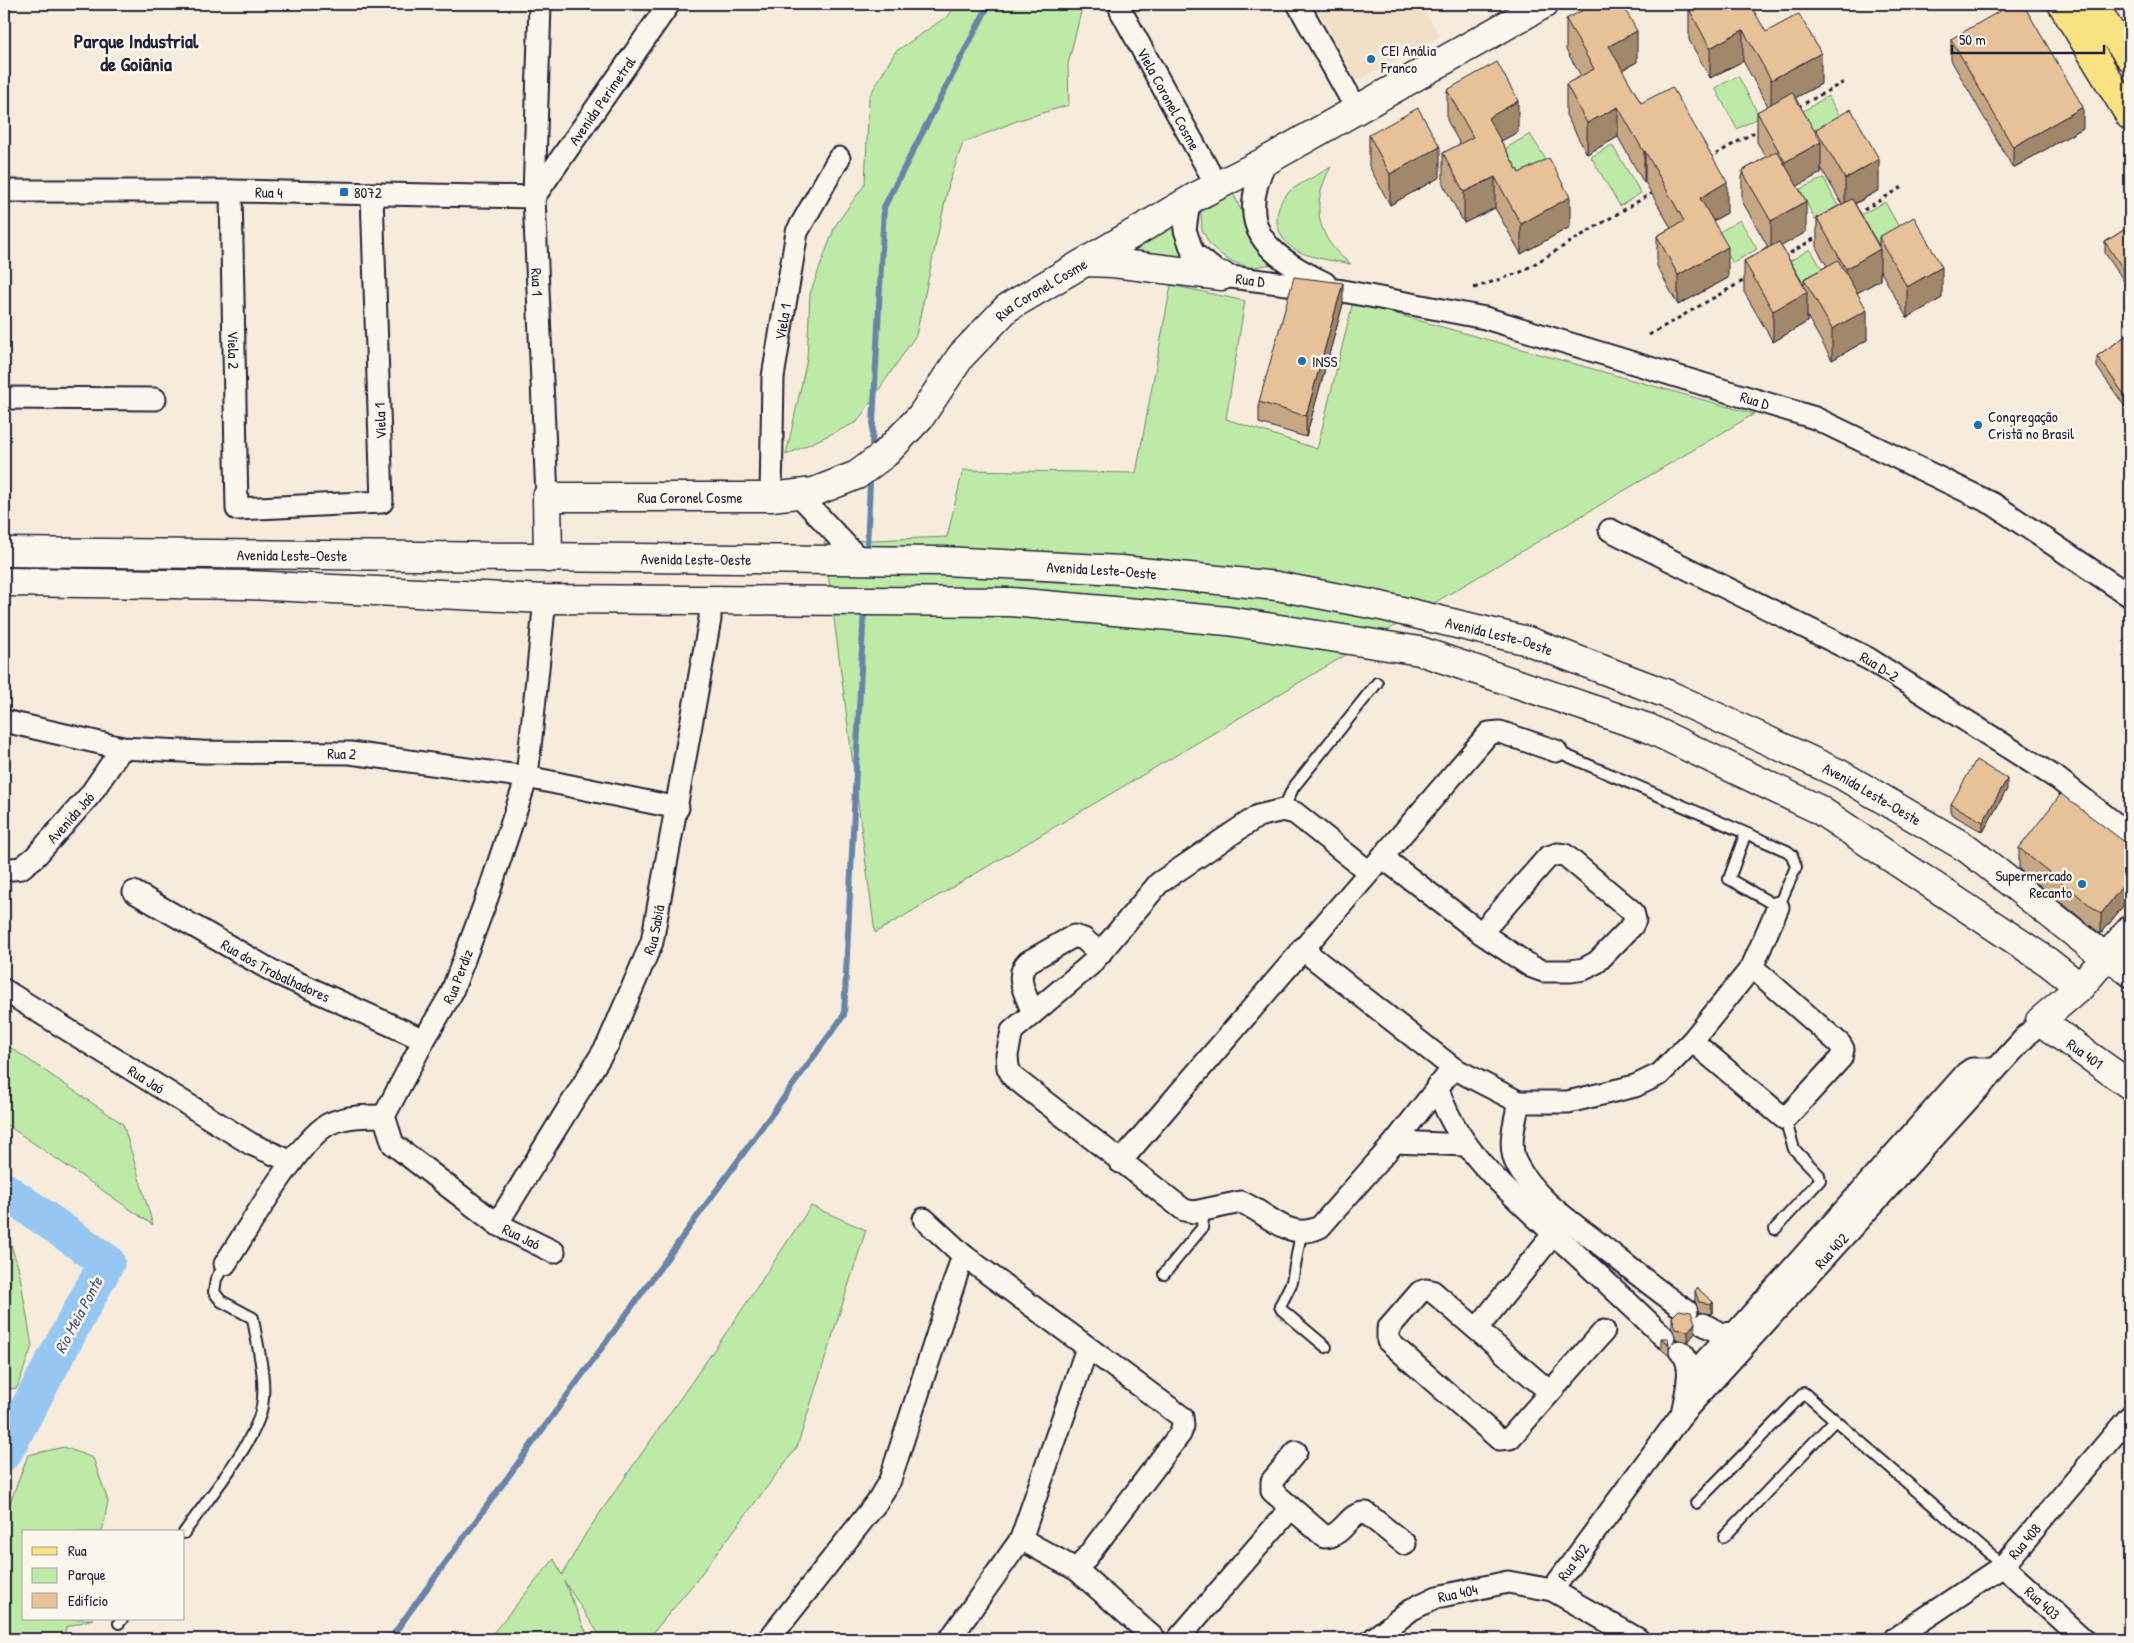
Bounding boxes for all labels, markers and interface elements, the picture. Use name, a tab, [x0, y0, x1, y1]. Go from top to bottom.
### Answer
scale bar	[1952, 22, 2104, 54]
district label: Parque Industrial de Goiânia	[74, 27, 199, 77]
text: 50 m	[1959, 29, 1986, 50]
place label: CEI Anália Franco	[1380, 40, 1436, 78]
street label: Viela Coronel Cosme	[1133, 44, 1206, 154]
street label: Avenida Perimetral	[563, 52, 640, 149]
marker: CEI Anália Franco	[1365, 53, 1377, 65]
street label: Rua 4	[255, 181, 283, 203]
place label: 8072	[354, 182, 382, 203]
marker: 8072	[338, 186, 350, 198]
street label: Rua Coronel Cosme	[990, 253, 1091, 325]
street label: Rua D	[1234, 267, 1267, 292]
street label: Rua 1	[527, 268, 549, 296]
street label: Viela 1	[769, 302, 795, 342]
street label: Viela 2	[223, 331, 245, 369]
place label: INSS	[1312, 351, 1337, 372]
marker: INSS	[1296, 355, 1308, 367]
street label: Rua D	[1738, 386, 1773, 414]
street label: Viela 1	[369, 402, 391, 440]
place label: Congregação Cristã no Brasil	[1988, 406, 2074, 444]
marker: Congregação Cristã no Brasil	[1972, 419, 1984, 431]
street label: Rua Coronel Cosme	[638, 487, 742, 508]
street label: Avenida Leste-Oeste	[237, 544, 347, 566]
street label: Avenida Leste-Oeste	[641, 548, 751, 570]
street label: Avenida Leste-Oeste	[1046, 556, 1158, 584]
street label: Avenida Leste-Oeste	[1443, 611, 1556, 660]
street label: Rua D-2	[1857, 646, 1903, 686]
street label: Rua 2	[327, 742, 358, 764]
street label: Avenida Leste-Oeste	[1819, 757, 1925, 830]
street label: Avenida Jaó	[42, 787, 99, 848]
place label: Supermercado Recanto	[1995, 865, 2072, 903]
marker: Supermercado Recanto	[2076, 878, 2088, 890]
street label: Rua Sabiá	[637, 903, 669, 958]
street label: Rua dos Trabalhadores	[218, 933, 334, 1007]
street label: Rua Perdiz	[437, 946, 478, 1008]
street label: Rua 401	[2063, 1033, 2108, 1073]
street label: Rua Jaó	[124, 1059, 169, 1098]
street label: Rua Jaó	[499, 1218, 544, 1254]
street label: Rua 402	[1809, 1228, 1853, 1273]
water label: Rio Meia Ponte	[49, 1272, 108, 1357]
street label: Rua 408	[2003, 1519, 2045, 1563]
legend	[22, 1530, 185, 1620]
street label: Rua 402	[1552, 1539, 1594, 1585]
text: Rua	[68, 1540, 87, 1561]
text: Parque	[68, 1564, 106, 1585]
street label: Rua 404	[1436, 1578, 1480, 1607]
street label: Rua 403	[2021, 1581, 2065, 1624]
text: Edifício	[68, 1590, 108, 1611]

